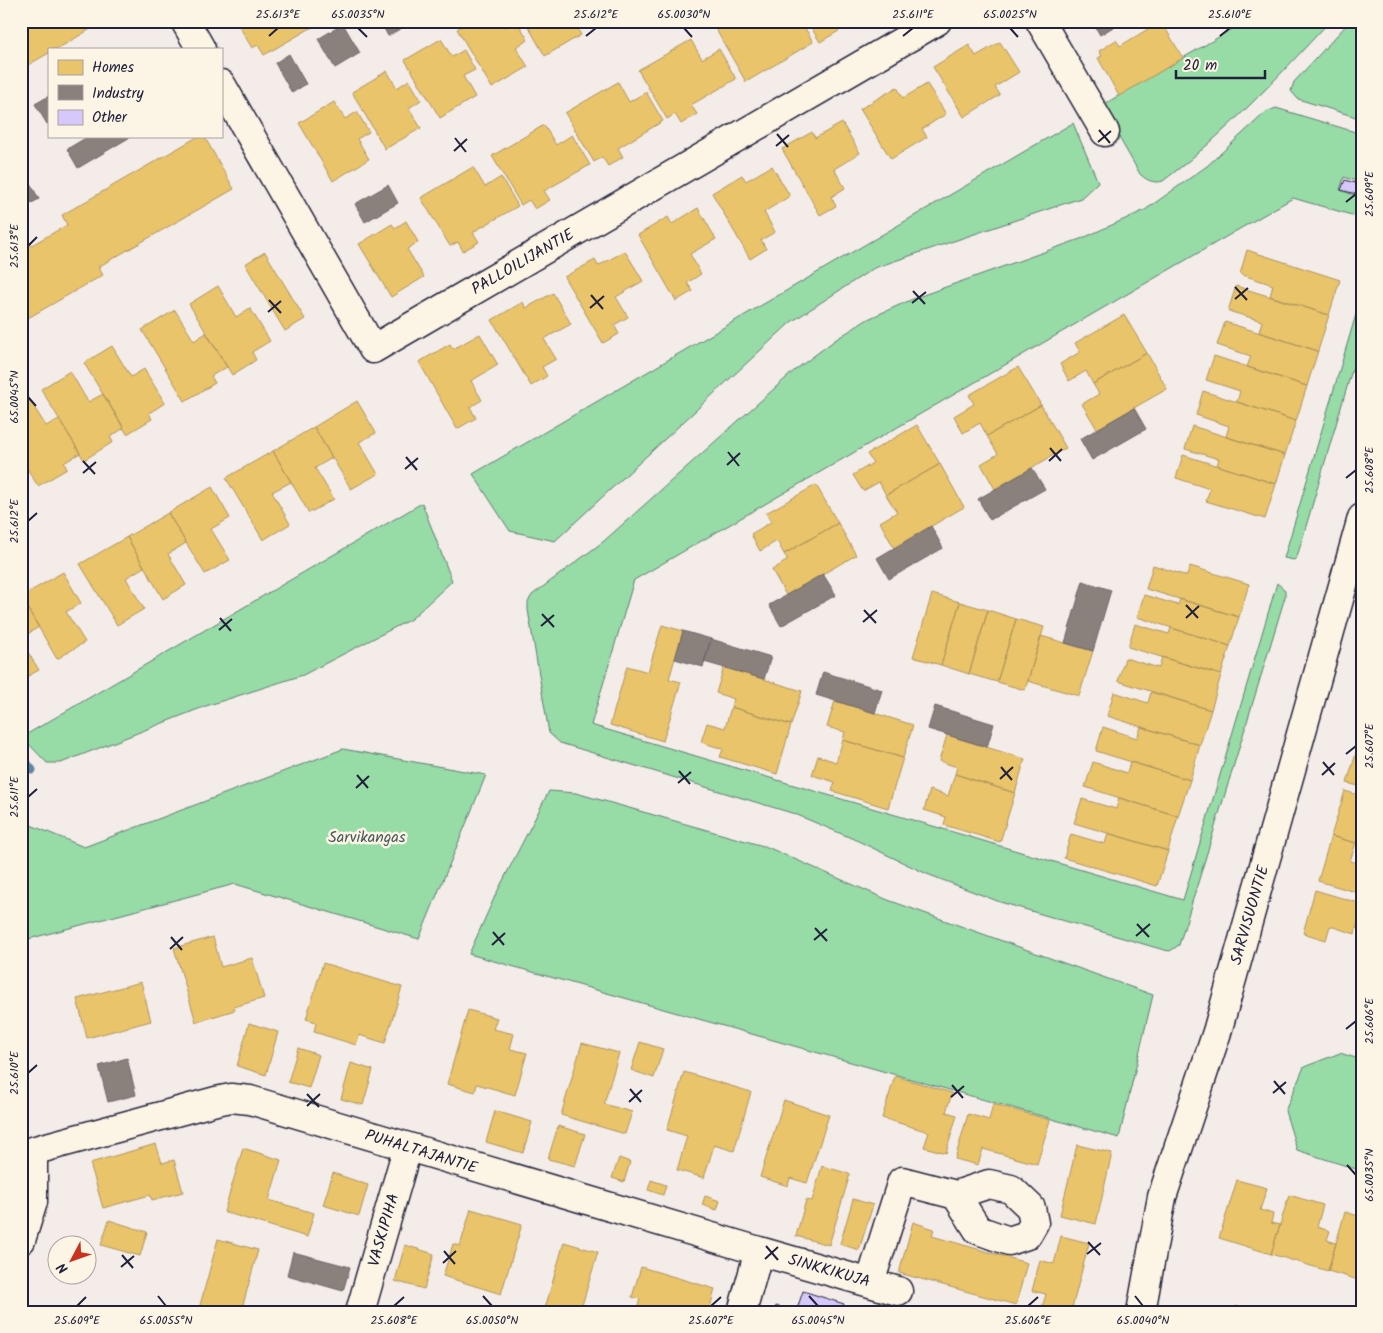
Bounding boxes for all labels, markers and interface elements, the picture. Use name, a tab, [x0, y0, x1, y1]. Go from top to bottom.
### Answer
text: 25.613°E	[256, 5, 301, 24]
text: 65.0035°N	[331, 5, 385, 24]
text: 25.612°E	[574, 5, 619, 24]
text: 65.0030°N	[657, 5, 711, 24]
text: 25.611°E	[892, 5, 935, 24]
text: 65.0025°N	[983, 5, 1037, 24]
text: 25.610°E	[1208, 5, 1253, 24]
legend	[48, 48, 222, 138]
scale bar	[1176, 48, 1264, 80]
text: 20 m	[1183, 54, 1217, 78]
text: Homes	[92, 56, 135, 80]
text: Industry	[92, 82, 145, 106]
text: Other	[92, 106, 128, 130]
text: 25.609°E	[1360, 170, 1379, 217]
street label: PALLOILIJANTIE	[467, 222, 580, 302]
text: 25.613°E	[5, 223, 24, 268]
text: 65.0045°N	[5, 370, 24, 424]
text: 25.608°E	[1360, 445, 1379, 494]
text: 25.612°E	[5, 498, 24, 543]
text: 25.607°E	[1360, 722, 1379, 769]
text: 25.611°E	[5, 775, 24, 818]
park label: Sarvikangas	[328, 825, 406, 850]
street label: SARVISUONTIE	[1224, 862, 1276, 968]
text: 25.606°E	[1360, 997, 1379, 1044]
text: 25.610°E	[5, 1050, 24, 1095]
street label: PUHALTAJANTIE	[362, 1123, 481, 1181]
text: 65.0035°N	[1360, 1148, 1379, 1202]
street label: VASKIPIHA	[362, 1190, 406, 1270]
north arrow	[48, 1236, 98, 1286]
street label: SINKKIKUJA	[785, 1247, 873, 1295]
text: N	[52, 1257, 74, 1278]
text: 25.609°E	[54, 1311, 101, 1330]
text: 65.0055°N	[139, 1311, 193, 1330]
text: 25.608°E	[370, 1311, 419, 1330]
text: 65.0050°N	[466, 1311, 518, 1330]
text: 25.607°E	[688, 1311, 735, 1330]
text: 65.0045°N	[791, 1311, 845, 1330]
text: 25.606°E	[1005, 1311, 1052, 1330]
text: 65.0040°N	[1117, 1311, 1169, 1330]

